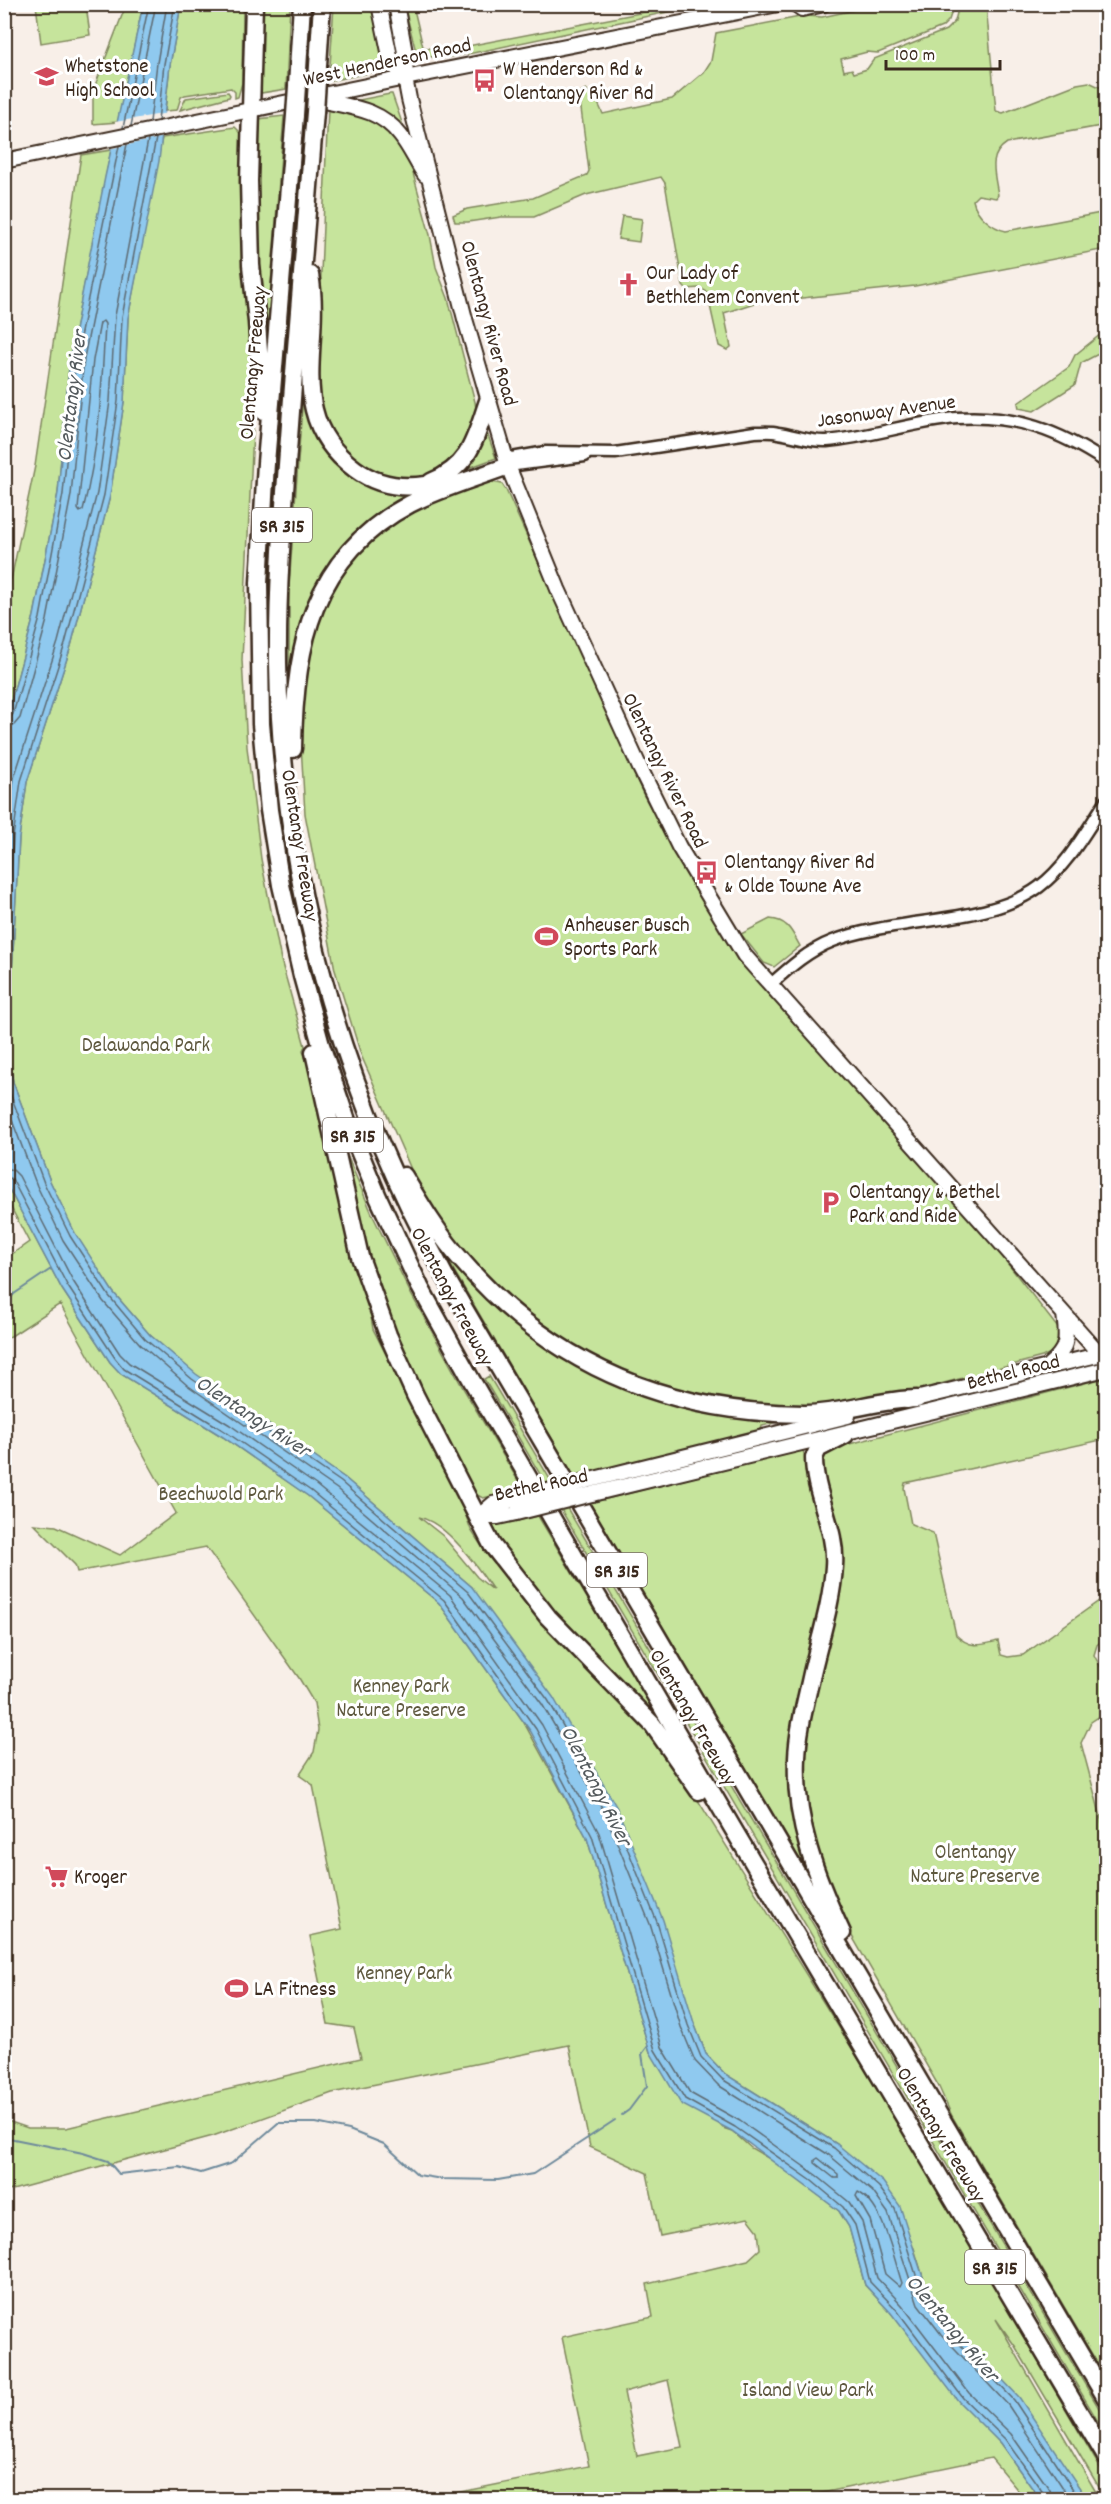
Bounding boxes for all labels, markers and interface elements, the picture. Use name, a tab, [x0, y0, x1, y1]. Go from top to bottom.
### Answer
street label: West Henderson Road	[301, 31, 474, 96]
scale bar	[886, 33, 1000, 71]
text: 100 m	[895, 44, 935, 69]
place label: Whetstone High School	[65, 53, 154, 107]
place label: W Henderson Rd & Olentangy River Rd	[503, 56, 654, 110]
school or university icon: Whetstone High School	[34, 64, 60, 90]
bus stop icon: W Henderson Rd & Olentangy River Rd	[472, 67, 498, 93]
street label: Olentangy River Road	[451, 238, 524, 410]
place label: Our Lady of Bethlehem Convent	[646, 260, 800, 314]
church icon: Our Lady of Bethlehem Convent	[615, 271, 641, 297]
street label: Olentangy Freeway	[233, 285, 277, 441]
water label: Olentangy River	[50, 326, 97, 464]
street label: Jasonway Avenue	[815, 388, 958, 438]
road number: SR 315	[252, 508, 312, 542]
street label: Olentangy River Road	[613, 688, 714, 854]
street label: Olentangy Freeway	[271, 767, 325, 924]
place label: Olentangy River Rd & Olde Towne Ave	[724, 849, 875, 903]
bus stop icon: Olentangy River Rd & Olde Towne Ave	[693, 860, 719, 886]
place label: Anheuser Busch Sports Park	[564, 912, 690, 966]
sports icon: Anheuser Busch Sports Park	[533, 923, 559, 949]
park label: Delawanda Park	[82, 1032, 210, 1062]
road number: SR 315	[323, 1118, 383, 1152]
place label: Olentangy & Bethel Park and Ride	[849, 1179, 1000, 1233]
parking icon: Olentangy & Bethel Park and Ride	[818, 1190, 844, 1216]
street label: Olentangy Freeway	[401, 1223, 500, 1373]
street label: Bethel Road	[964, 1348, 1063, 1400]
water label: Olentangy River	[188, 1369, 318, 1468]
street label: Bethel Road	[492, 1462, 591, 1511]
park label: Beechwold Park	[159, 1481, 283, 1511]
road number: SR 315	[587, 1553, 647, 1587]
street label: Olentangy Freeway	[640, 1645, 743, 1793]
park label: Kenney Park Nature Preserve	[336, 1673, 466, 1727]
water label: Olentangy River	[551, 1721, 640, 1855]
park label: Olentangy Nature Preserve	[910, 1839, 1040, 1893]
supermarket icon: Kroger	[43, 1863, 69, 1889]
place label: Kroger	[74, 1864, 127, 1894]
park label: Kenney Park	[356, 1960, 452, 1990]
sports icon: LA Fitness	[223, 1975, 249, 2001]
place label: LA Fitness	[254, 1976, 336, 2006]
street label: Olentangy Freeway	[887, 2062, 992, 2209]
road number: SR 315	[965, 2250, 1025, 2284]
water label: Olentangy River	[897, 2269, 1007, 2392]
park label: Island View Park	[742, 2377, 874, 2407]

